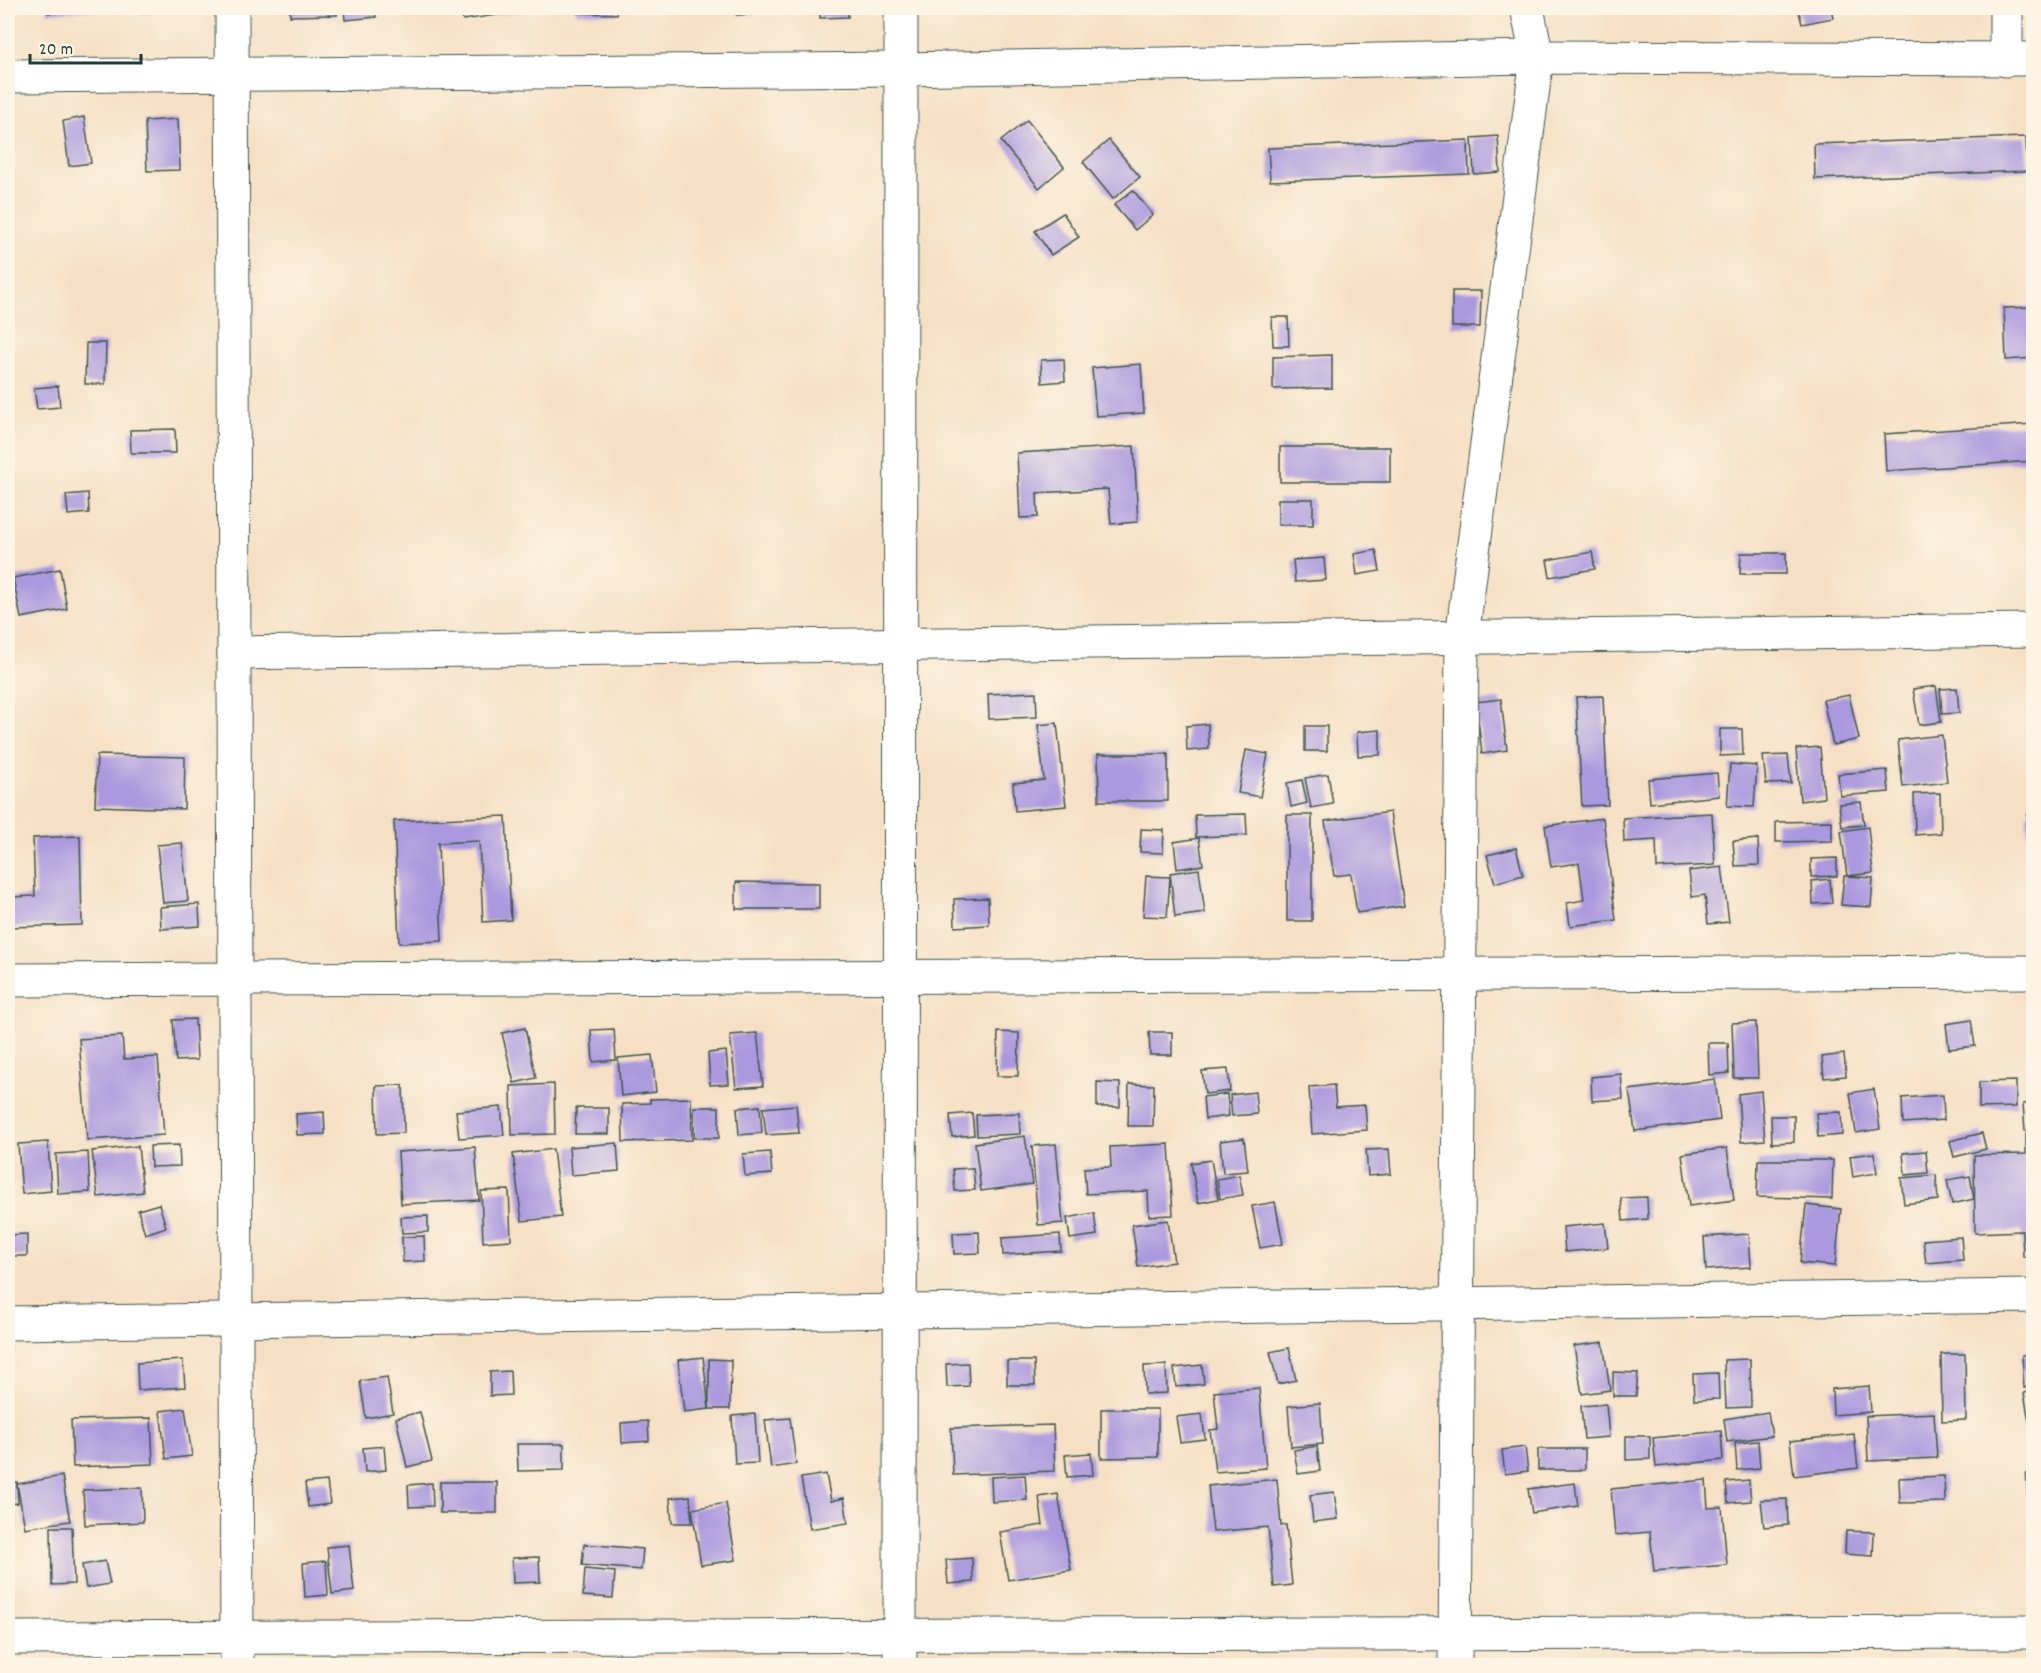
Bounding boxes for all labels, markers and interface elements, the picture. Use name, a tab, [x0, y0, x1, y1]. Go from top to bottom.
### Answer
scale bar	[30, 27, 141, 65]
text: 20 m	[39, 38, 73, 63]

